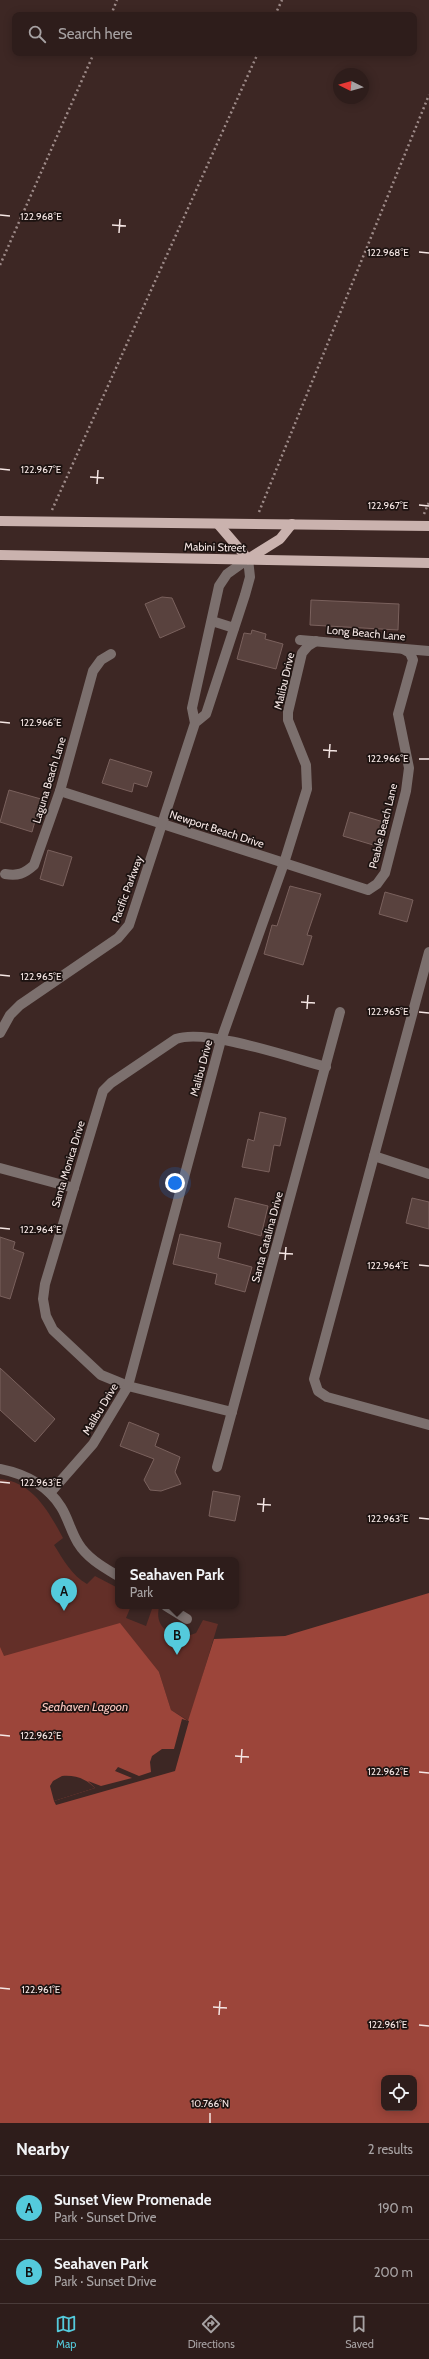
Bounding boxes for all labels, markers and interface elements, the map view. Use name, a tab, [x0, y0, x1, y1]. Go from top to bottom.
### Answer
search box	[12, 12, 417, 56]
icon: search	[26, 23, 48, 45]
text: Search here	[58, 25, 133, 43]
north arrow	[333, 68, 369, 104]
text: 122.968°E	[20, 210, 62, 223]
text: 122.968°E	[367, 246, 409, 259]
text: 122.967°E	[21, 463, 62, 476]
text: 122.967°E	[368, 499, 409, 512]
street label: Mabini Street	[184, 539, 246, 555]
street label: Long Beach Lane	[326, 623, 406, 643]
street label: Malibu Drive	[271, 651, 297, 711]
text: 122.966°E	[20, 716, 62, 729]
street label: Laguna Beach Lane	[29, 735, 69, 825]
text: 122.966°E	[367, 752, 409, 765]
street label: Peable Beach Lane	[366, 782, 400, 870]
street label: Newport Beach Drive	[168, 807, 266, 851]
street label: Pacific Parkway	[108, 853, 146, 925]
text: 122.965°E	[20, 970, 62, 983]
text: 122.965°E	[367, 1005, 409, 1018]
street label: Malibu Drive	[187, 1038, 215, 1098]
street label: Santa Monica Drive	[48, 1119, 88, 1209]
your location	[165, 1173, 185, 1193]
street label: Santa Catalina Drive	[248, 1190, 286, 1284]
text: 122.964°E	[20, 1223, 62, 1236]
text: 122.964°E	[367, 1259, 409, 1272]
street label: Malibu Drive	[79, 1380, 121, 1438]
text: 122.963°E	[20, 1476, 62, 1489]
text: 122.963°E	[367, 1512, 409, 1525]
popup	[115, 1557, 239, 1609]
text: Seahaven Park	[130, 1566, 224, 1584]
pin: A	[51, 1578, 77, 1611]
text: Park	[130, 1584, 153, 1600]
pin: B	[164, 1622, 190, 1655]
water label: Seahaven Lagoon	[42, 1699, 128, 1714]
text: 122.962°E	[21, 1729, 62, 1742]
text: 122.962°E	[368, 1765, 409, 1778]
text: 122.961°E	[22, 1983, 61, 1996]
text: 122.961°E	[369, 2018, 408, 2031]
map controls	[381, 2075, 417, 2111]
button: locate	[381, 2075, 417, 2111]
text: 10.766°N	[191, 2097, 229, 2110]
text: Nearby	[16, 2139, 69, 2159]
text: 2 results	[368, 2141, 413, 2157]
text: Sunset View Promenade	[54, 2191, 212, 2209]
text: A	[25, 2200, 33, 2216]
text: 190 m	[378, 2200, 413, 2216]
text: Park · Sunset Drive	[54, 2209, 156, 2225]
text: Seahaven Park	[54, 2255, 148, 2273]
text: B	[25, 2264, 33, 2280]
text: 200 m	[374, 2264, 413, 2280]
text: Park · Sunset Drive	[54, 2273, 156, 2289]
tab: Map	[55, 2313, 77, 2351]
tab: Directions	[188, 2313, 235, 2351]
tab: Saved	[345, 2313, 374, 2351]

